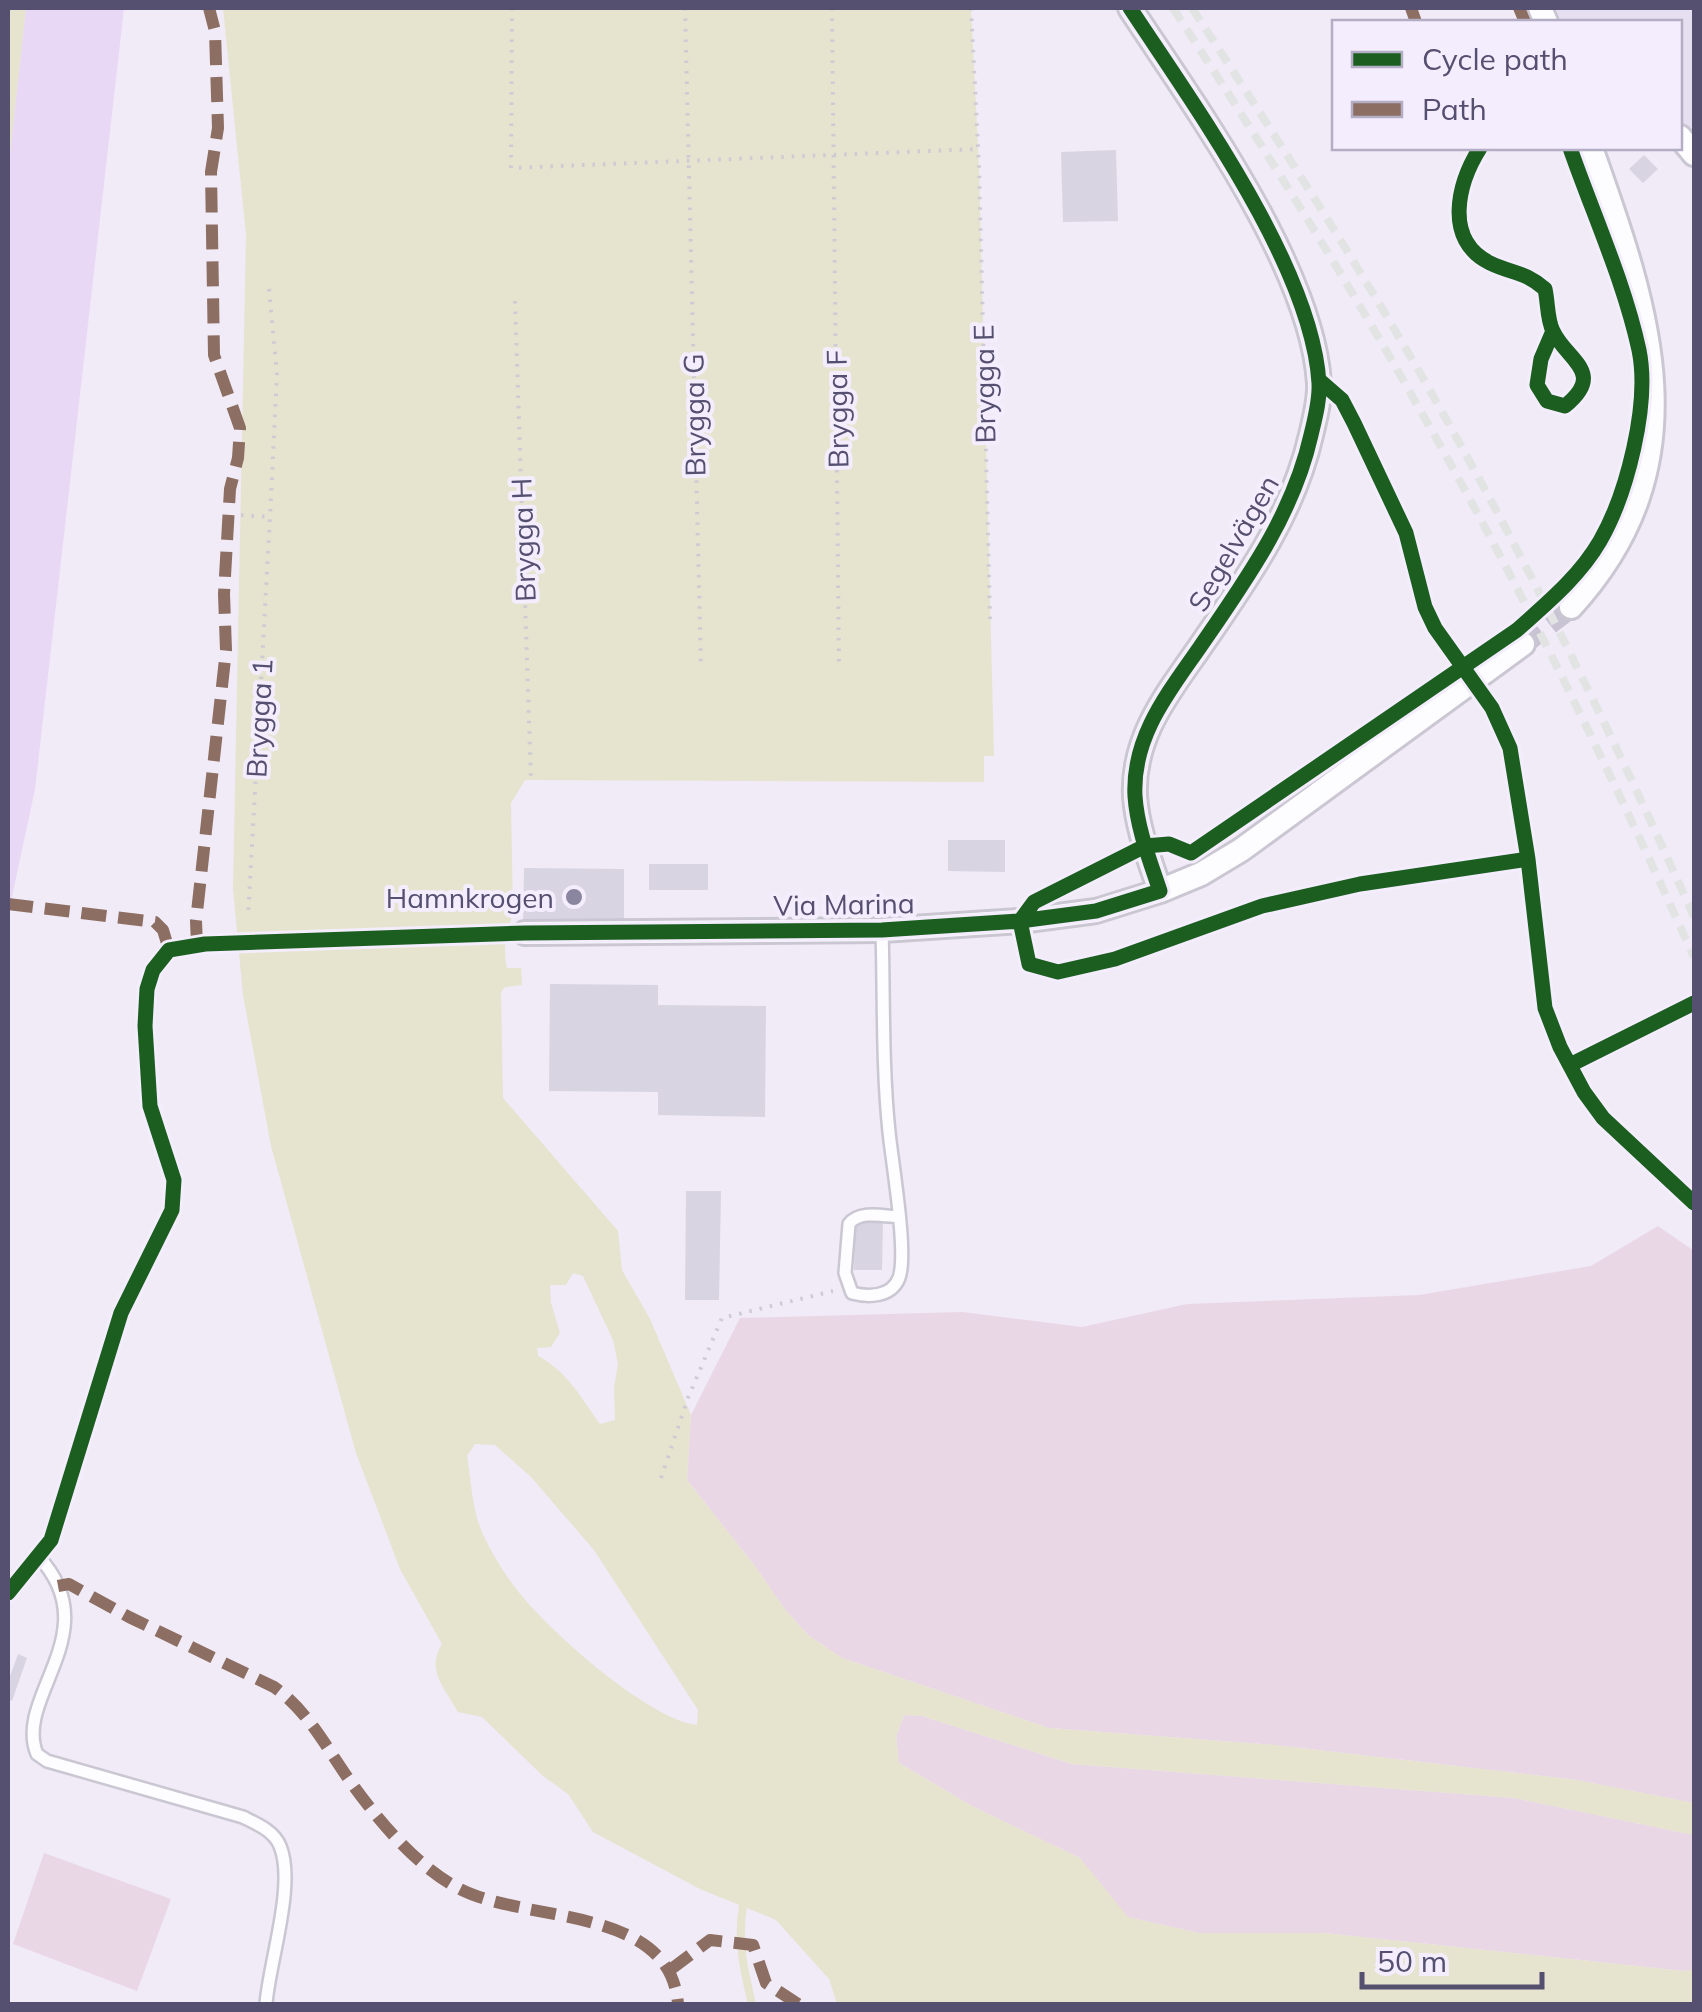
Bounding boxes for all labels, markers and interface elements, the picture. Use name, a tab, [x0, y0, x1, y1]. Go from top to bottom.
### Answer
legend	[1332, 20, 1682, 150]
text: Cycle path	[1422, 40, 1568, 78]
text: Path	[1422, 90, 1487, 128]
street label: Brygga E	[965, 324, 1003, 444]
street label: Brygga F	[818, 350, 856, 468]
street label: Brygga G	[675, 353, 713, 477]
street label: Segelvägen	[1180, 469, 1286, 617]
street label: Brygga H	[503, 477, 543, 603]
street label: Brygga 1	[238, 657, 280, 779]
place label: Hamnkrogen	[386, 880, 554, 915]
street label: Via Marina	[773, 885, 915, 923]
marker: Hamnkrogen	[563, 886, 585, 908]
scale bar	[1362, 1927, 1542, 1989]
text: 50 m	[1377, 1942, 1447, 1980]

